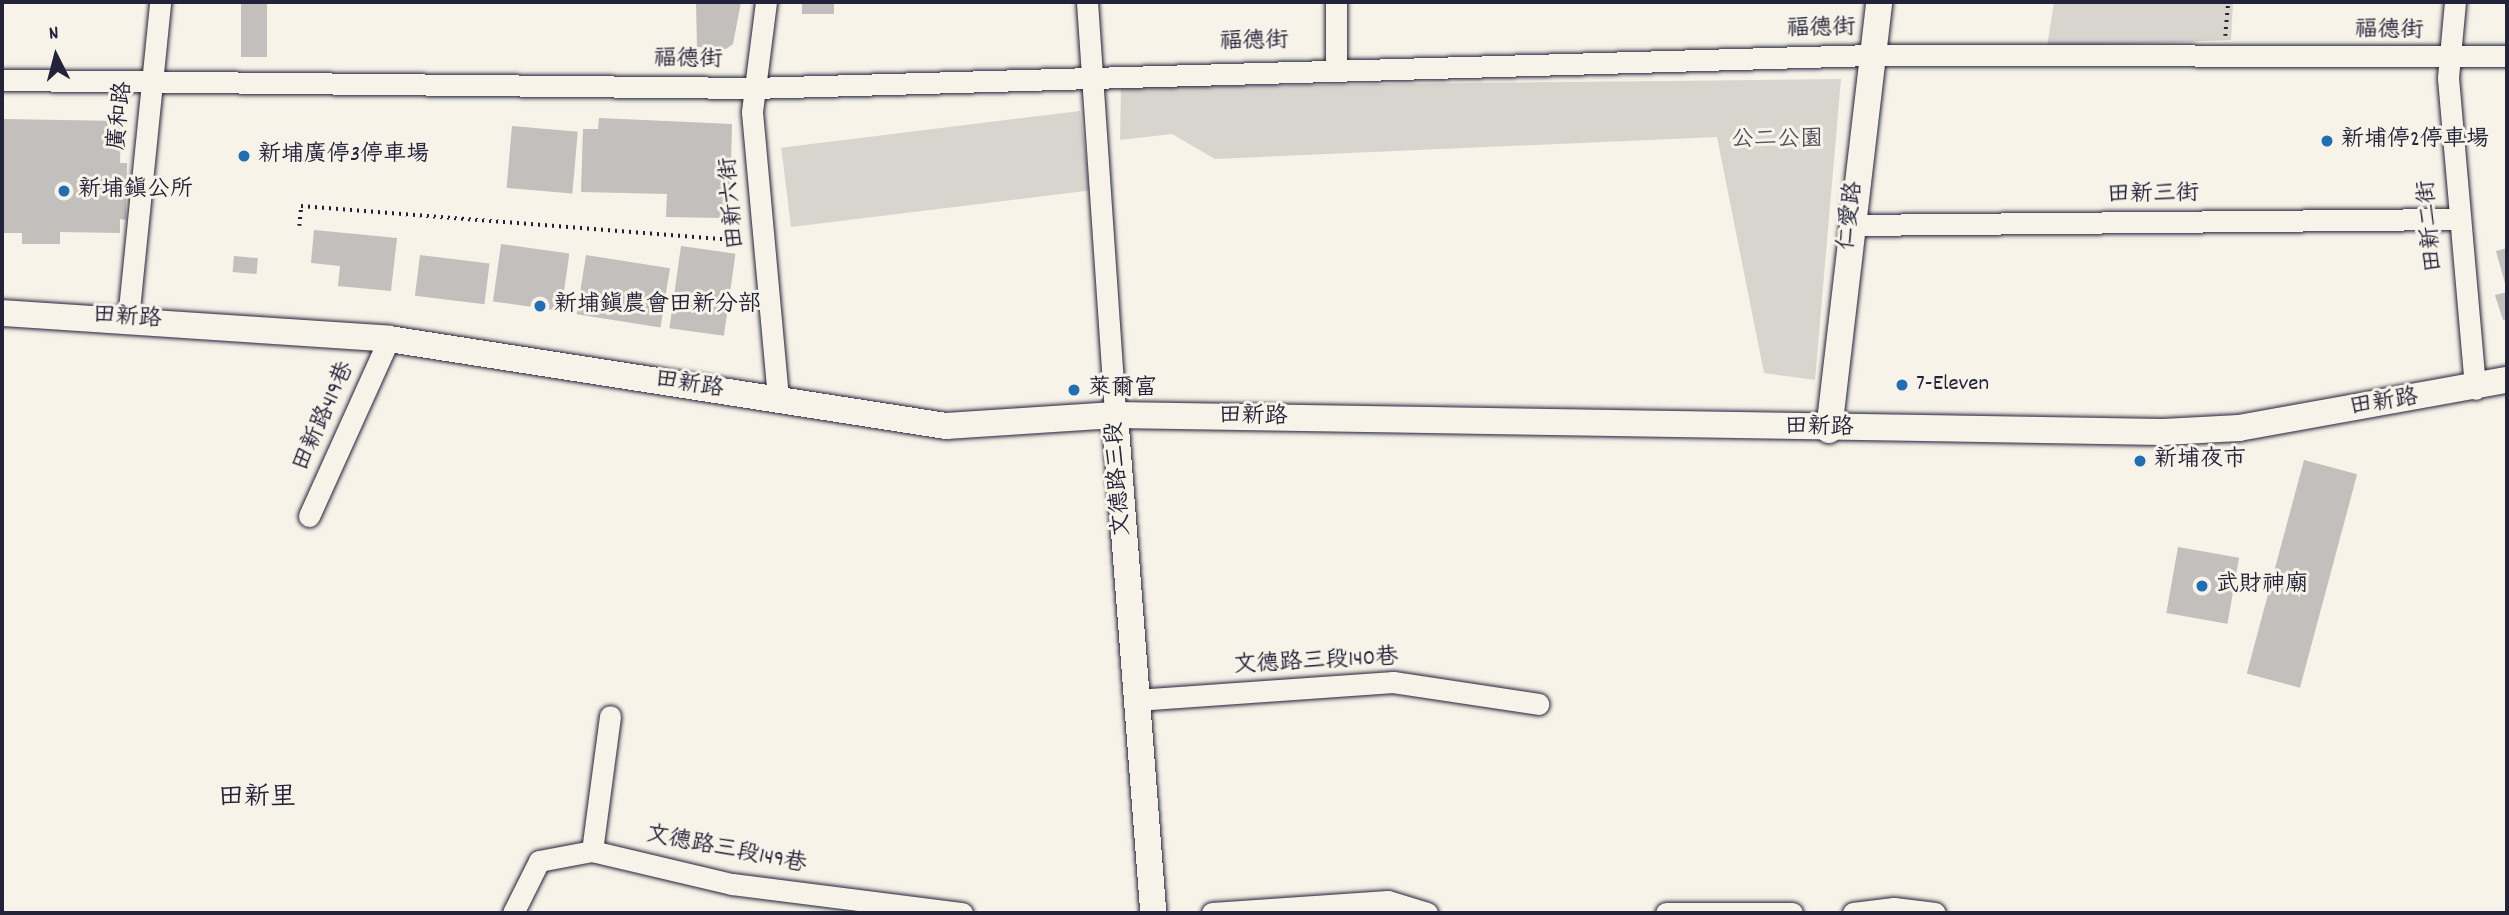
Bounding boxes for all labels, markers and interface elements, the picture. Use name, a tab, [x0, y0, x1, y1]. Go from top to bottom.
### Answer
street label: 福德街	[1786, 16, 1856, 44]
street label: 福德街	[2354, 18, 2424, 46]
north arrow	[21, 21, 91, 91]
text: N	[48, 21, 60, 49]
street label: 福德街	[1219, 29, 1289, 57]
street label: 福德街	[653, 47, 723, 75]
street label: 廣和路	[105, 80, 139, 152]
park label: 公二公園	[1731, 127, 1823, 155]
place label: 新埔停2停車場	[2341, 127, 2489, 155]
marker: 新埔停2停車場	[2319, 133, 2335, 149]
place label: 新埔廣停3停車場	[258, 142, 429, 170]
marker: 新埔廣停3停車場	[236, 148, 252, 164]
street label: 田新六街	[716, 156, 752, 250]
place label: 新埔鎮公所	[78, 177, 193, 205]
street label: 田新二街	[2414, 179, 2450, 273]
street label: 仁愛路	[1834, 180, 1870, 252]
street label: 田新三街	[2107, 181, 2199, 211]
marker: 新埔鎮公所	[56, 183, 72, 199]
place label: 新埔鎮農會田新分部	[554, 292, 761, 320]
marker: 新埔鎮農會田新分部	[532, 298, 548, 314]
street label: 田新路	[92, 303, 162, 335]
street label: 田新路419巷	[289, 358, 361, 476]
street label: 田新路	[653, 367, 725, 405]
place label: 7-Eleven	[1916, 371, 1989, 399]
place label: 萊爾富	[1088, 376, 1157, 404]
marker: 7-Eleven	[1894, 377, 1910, 393]
marker: 萊爾富	[1066, 382, 1082, 398]
street label: 田新路	[2348, 385, 2420, 423]
street label: 田新路	[1218, 404, 1288, 432]
street label: 田新路	[1784, 415, 1854, 443]
street label: 文德路三段	[1102, 421, 1138, 537]
place label: 新埔夜市	[2154, 447, 2246, 475]
marker: 新埔夜市	[2132, 453, 2148, 469]
place label: 武財神廟	[2216, 572, 2308, 600]
marker: 武財神廟	[2194, 578, 2210, 594]
street label: 文德路三段140巷	[1233, 645, 1399, 681]
district label: 田新里	[218, 783, 296, 815]
street label: 文德路三段149巷	[643, 822, 809, 880]

